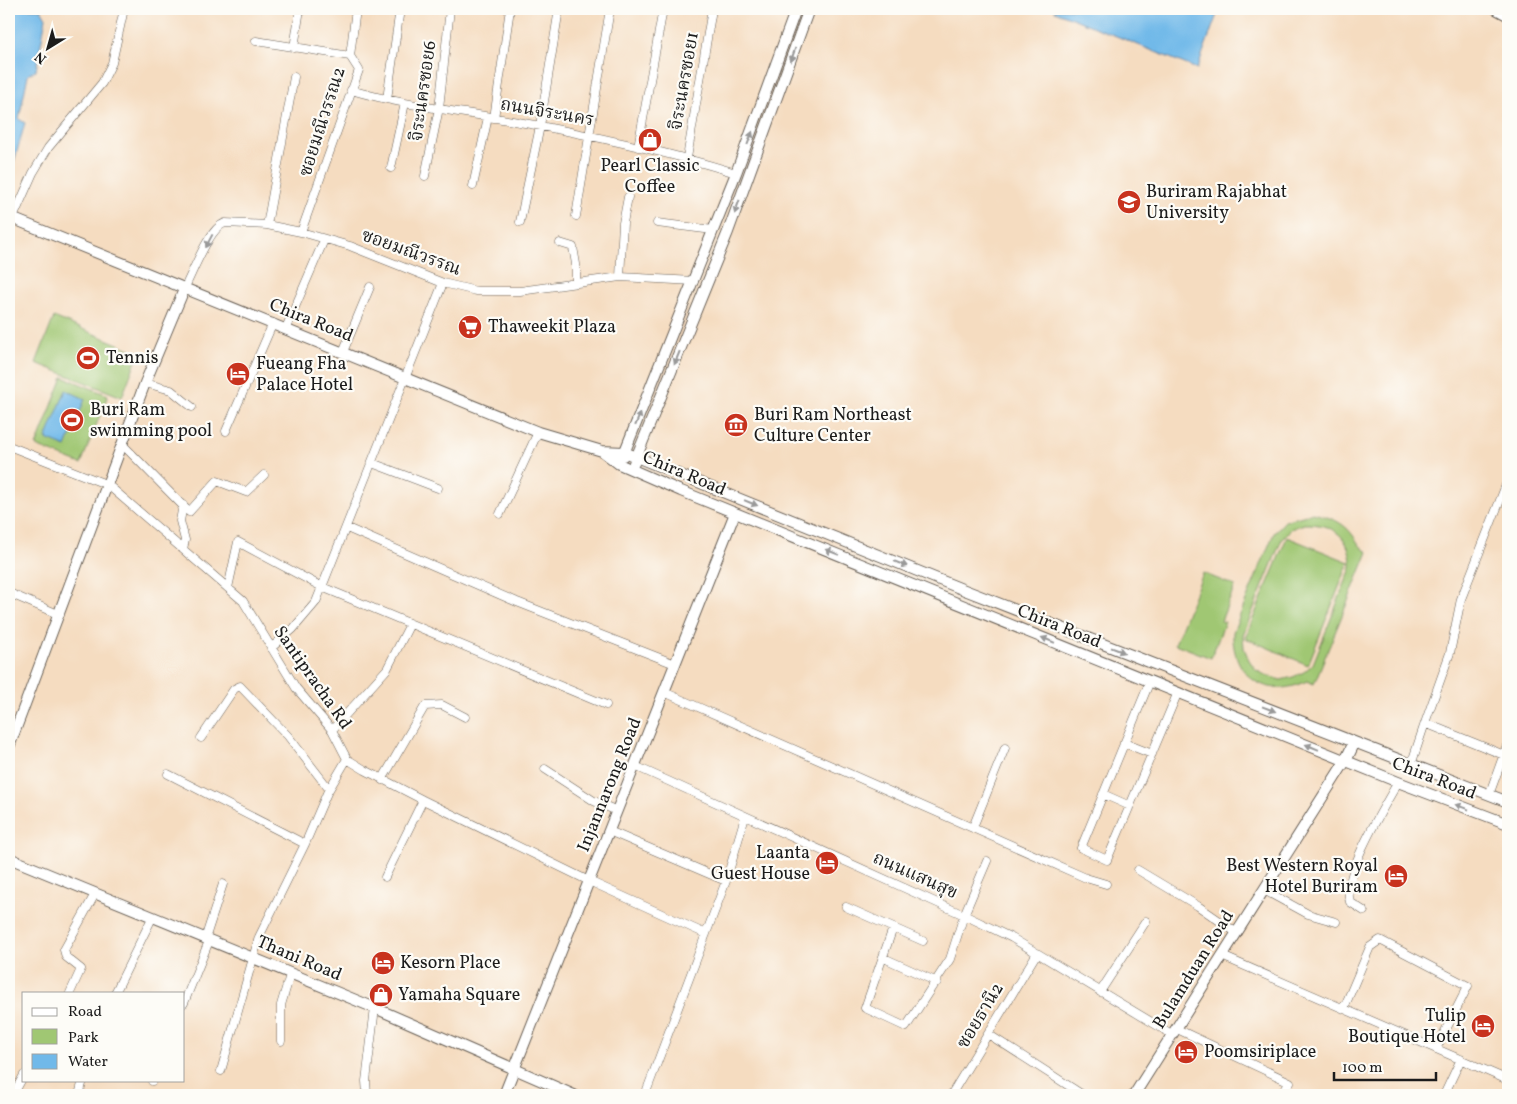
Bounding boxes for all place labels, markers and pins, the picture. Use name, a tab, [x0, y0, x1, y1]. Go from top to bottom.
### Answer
shop icon: Pearl Classic Coffee	[637, 127, 663, 153]
place label: Pearl Classic Coffee	[600, 154, 700, 200]
place label: Buriram Rajabhat University	[1146, 180, 1287, 226]
school or university icon: Buriram Rajabhat University	[1116, 189, 1142, 215]
supermarket icon: Thaweekit Plaza	[457, 314, 483, 340]
place label: Thaweekit Plaza	[488, 315, 616, 340]
sports icon: Tennis	[75, 345, 101, 371]
place label: Tennis	[106, 346, 158, 371]
place label: Fueang Fha Palace Hotel	[256, 352, 353, 398]
hotel icon: Fueang Fha Palace Hotel	[225, 361, 251, 387]
place label: Buri Ram swimming pool	[90, 398, 212, 444]
place label: Buri Ram Northeast Culture Center	[754, 403, 912, 449]
sports icon: Buri Ram swimming pool	[59, 407, 85, 433]
museum icon: Buri Ram Northeast Culture Center	[723, 412, 749, 438]
place label: Laanta Guest House	[711, 841, 810, 887]
hotel icon: Laanta Guest House	[814, 850, 840, 876]
place label: Best Western Royal Hotel Buriram	[1226, 854, 1378, 900]
hotel icon: Best Western Royal Hotel Buriram	[1383, 863, 1409, 889]
hotel icon: Kesorn Place	[370, 950, 396, 976]
place label: Kesorn Place	[400, 951, 501, 976]
shop icon: Yamaha Square	[368, 982, 394, 1008]
place label: Yamaha Square	[398, 983, 520, 1008]
place label: Tulip Boutique Hotel	[1348, 1004, 1466, 1050]
hotel icon: Tulip Boutique Hotel	[1470, 1013, 1496, 1039]
hotel icon: Poomsiriplace	[1173, 1039, 1199, 1065]
place label: Poomsiriplace	[1204, 1040, 1316, 1065]

